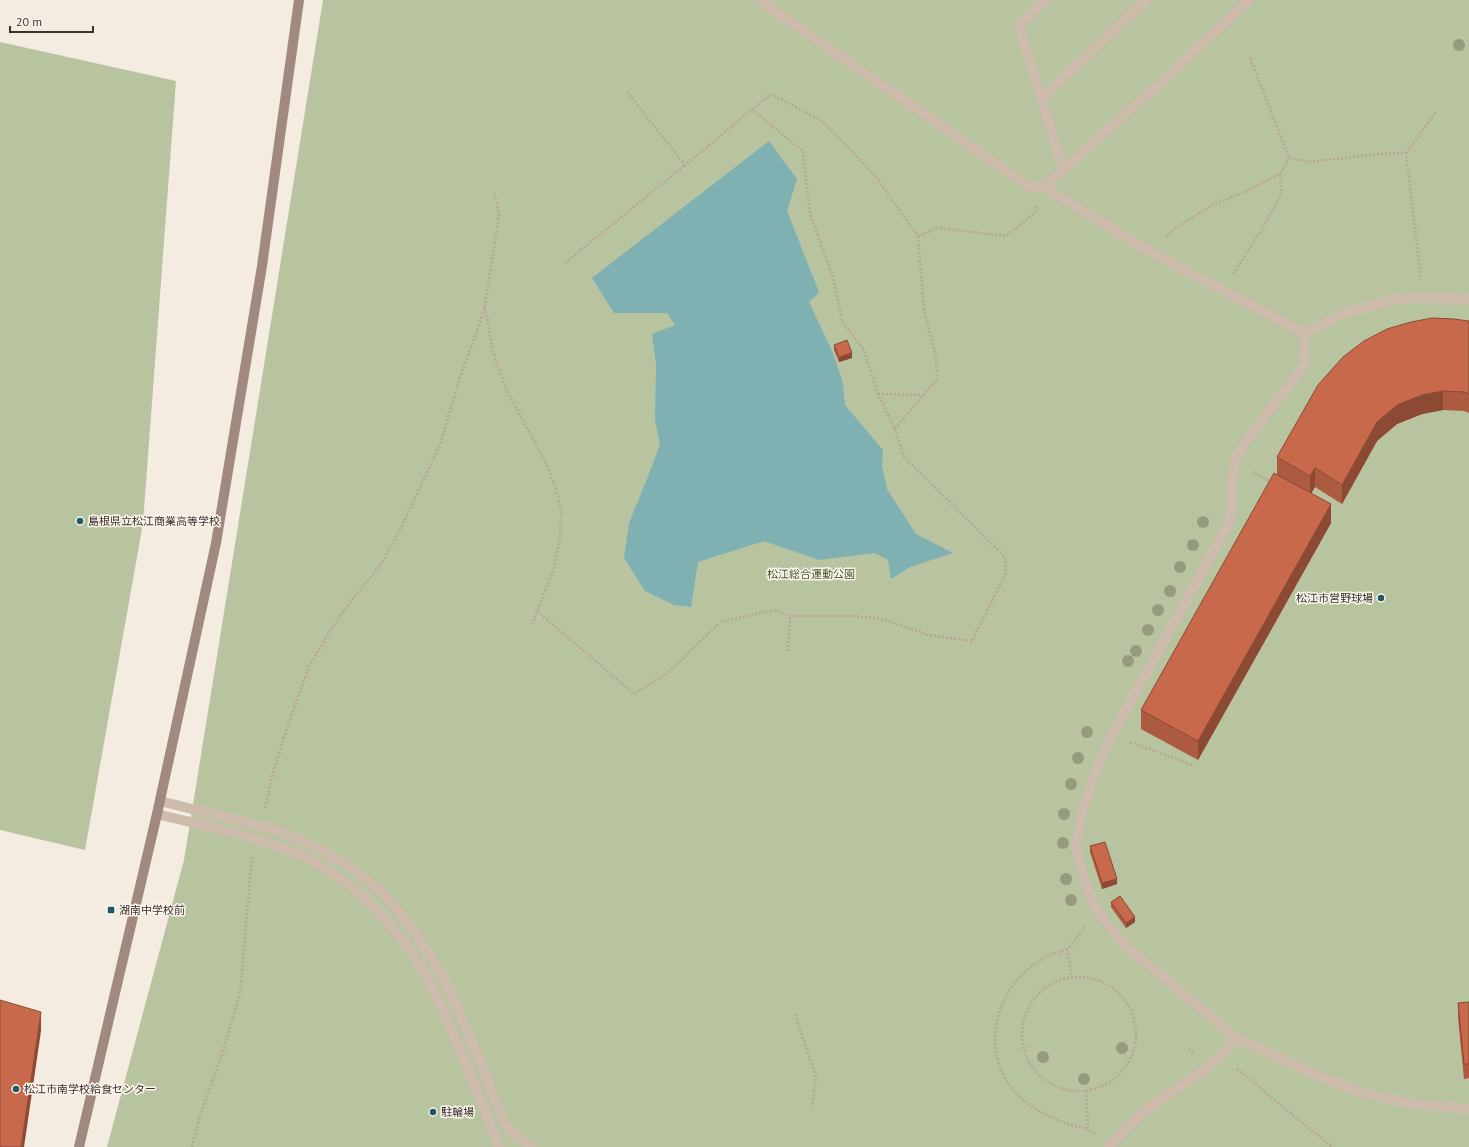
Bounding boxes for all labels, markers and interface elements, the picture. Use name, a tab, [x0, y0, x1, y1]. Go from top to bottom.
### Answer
scale bar	[10, 8, 93, 34]
text: 20 m	[16, 14, 42, 29]
place label: 島根県立松江商業高等学校	[88, 514, 220, 528]
marker: 島根県立松江商業高等学校	[75, 516, 85, 526]
park label: 松江総合運動公園	[767, 567, 855, 581]
place label: 松江市営野球場	[1296, 591, 1373, 605]
marker: 松江市営野球場	[1376, 593, 1386, 603]
place label: 湖南中学校前	[119, 903, 185, 917]
marker: 湖南中学校前	[106, 905, 116, 915]
place label: 松江市南学校給食センター	[24, 1082, 156, 1096]
marker: 松江市南学校給食センター	[11, 1084, 21, 1094]
place label: 駐輪場	[441, 1105, 474, 1119]
marker: 駐輪場	[428, 1107, 438, 1117]

